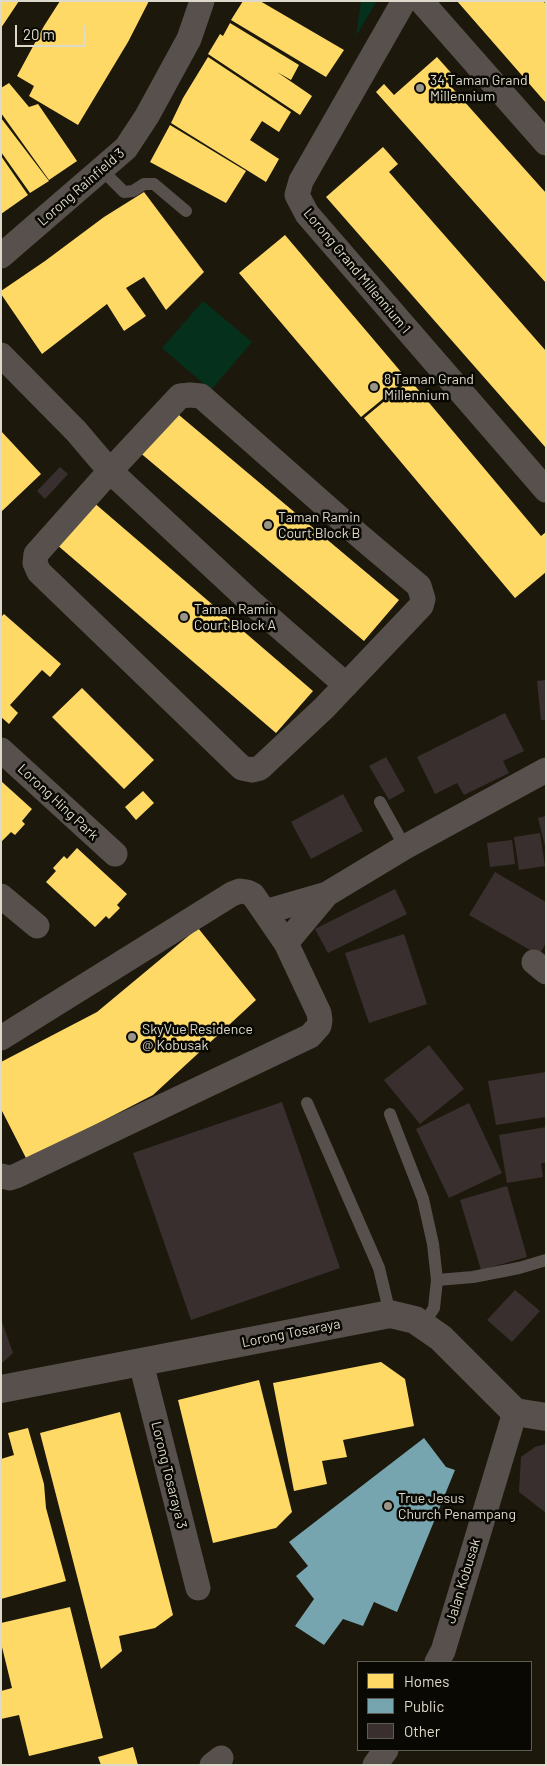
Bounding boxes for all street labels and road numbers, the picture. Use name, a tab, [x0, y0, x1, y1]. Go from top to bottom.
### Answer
street label: Lorong Rainfield 3	[34, 145, 128, 229]
street label: Lorong Grand Millennium 1	[300, 205, 414, 337]
street label: Lorong Hing Park	[14, 760, 102, 844]
street label: Lorong Tosaraya	[240, 1315, 342, 1351]
street label: Lorong Tosaraya 3	[148, 1420, 190, 1530]
street label: Jalan Kobusak	[442, 1536, 484, 1626]

